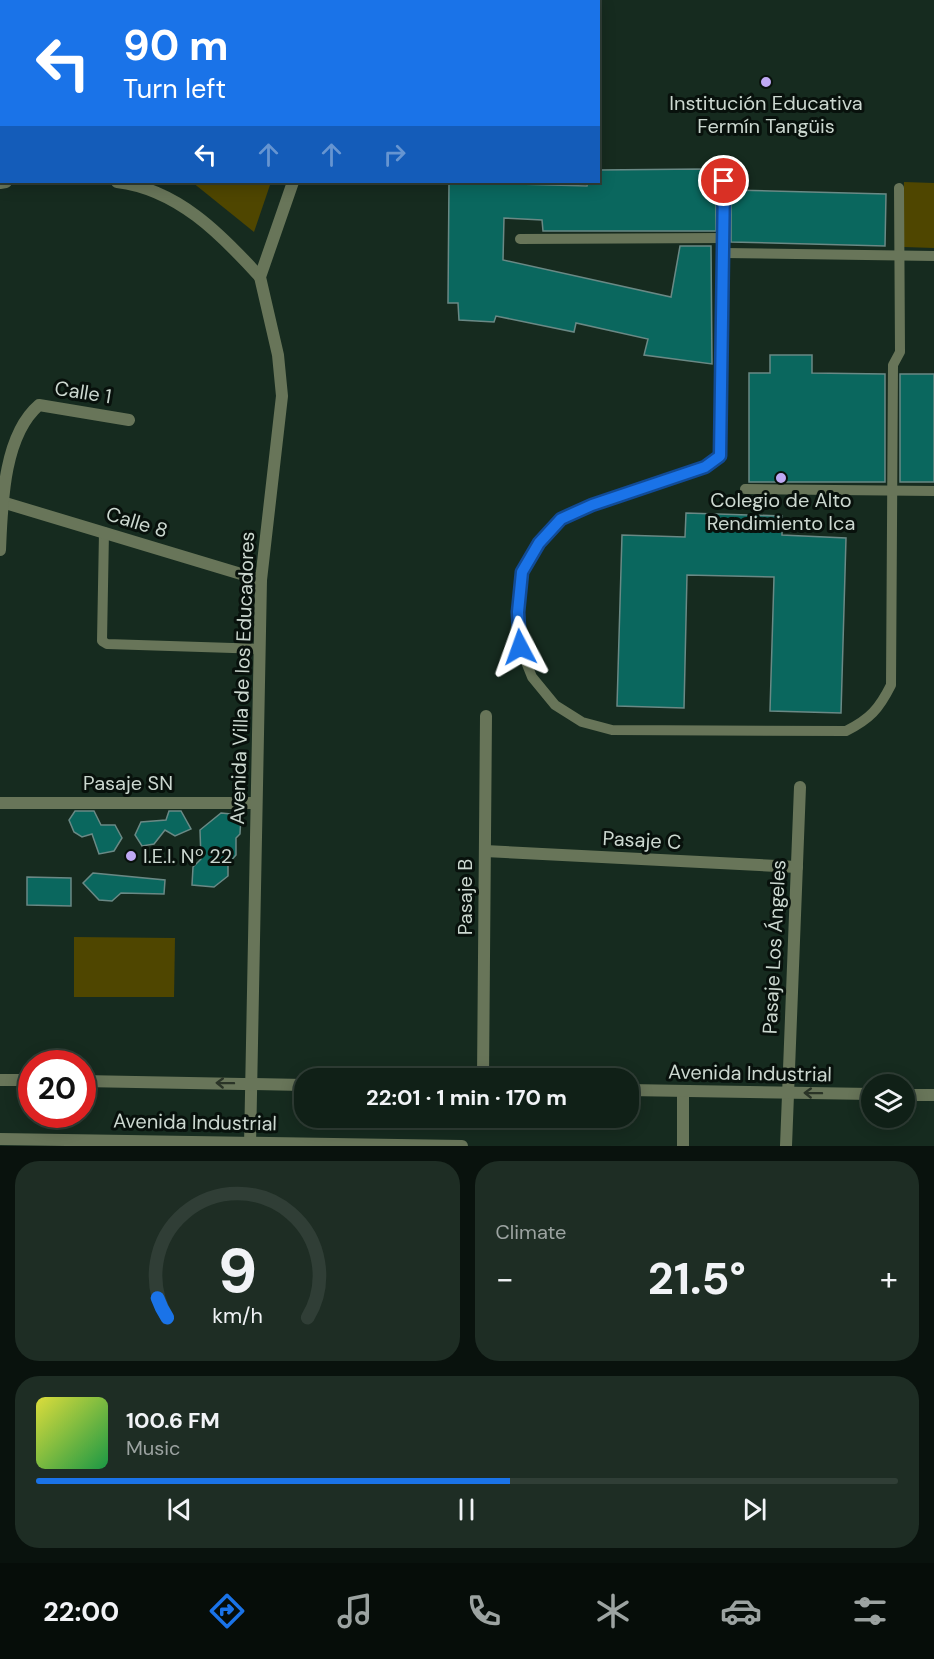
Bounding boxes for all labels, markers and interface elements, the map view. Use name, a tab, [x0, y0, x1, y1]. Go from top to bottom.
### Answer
text: 90 m	[123, 18, 229, 73]
icon: left	[24, 24, 102, 102]
text: Turn left	[123, 71, 226, 106]
marker: Institución Educativa Fermín Tangüis	[759, 75, 773, 89]
place label: Institución Educativa Fermín Tangüis	[669, 90, 863, 139]
icon: left	[189, 138, 222, 171]
icon: ahead	[252, 138, 285, 171]
icon: ahead	[315, 138, 348, 171]
icon: right	[378, 138, 411, 171]
pin	[698, 155, 749, 206]
icon: arrive	[707, 164, 740, 197]
street label: Calle 1	[53, 375, 113, 409]
marker: Colegio de Alto Rendimiento Ica	[774, 471, 788, 485]
place label: Colegio de Alto Rendimiento Ica	[707, 487, 855, 536]
street label: Calle 8	[103, 500, 171, 544]
street label: Avenida Villa de los Educadores	[224, 531, 260, 825]
position arrow	[488, 615, 552, 679]
street label: Pasaje SN	[83, 770, 173, 796]
street label: Pasaje C	[602, 825, 682, 855]
place label: I.E.I. Nº 22	[143, 843, 232, 869]
marker: I.E.I. Nº 22	[124, 849, 138, 863]
street label: Pasaje B	[452, 859, 478, 935]
street label: Pasaje Los Ángeles	[756, 859, 792, 1035]
speed limit sign: 20	[18, 1050, 96, 1128]
street label: Avenida Industrial	[668, 1059, 832, 1087]
map controls	[861, 1074, 915, 1128]
button: layers	[861, 1074, 915, 1128]
one-way arrow	[216, 1077, 236, 1089]
text: 22:01 · 1 min · 170 m	[366, 1083, 567, 1112]
one-way arrow	[804, 1087, 824, 1099]
street label: Avenida Industrial	[113, 1108, 277, 1136]
text: Climate	[496, 1219, 566, 1245]
text: 9	[217, 1230, 257, 1311]
text: 21.5°	[648, 1249, 746, 1308]
text: −	[496, 1257, 514, 1300]
text: +	[880, 1257, 898, 1300]
text: km/h	[212, 1302, 263, 1330]
text: 100.6 FM	[126, 1406, 220, 1435]
text: Music	[126, 1435, 181, 1461]
icon: previous	[163, 1493, 196, 1526]
icon: pause	[450, 1493, 483, 1526]
icon: next	[738, 1493, 771, 1526]
icon: directions	[206, 1590, 248, 1632]
icon: music	[334, 1590, 376, 1632]
icon: phone	[463, 1590, 505, 1632]
icon: climate	[592, 1590, 634, 1632]
icon: car	[720, 1590, 762, 1632]
icon: filters	[849, 1590, 891, 1632]
text: 22:00	[43, 1594, 119, 1629]

